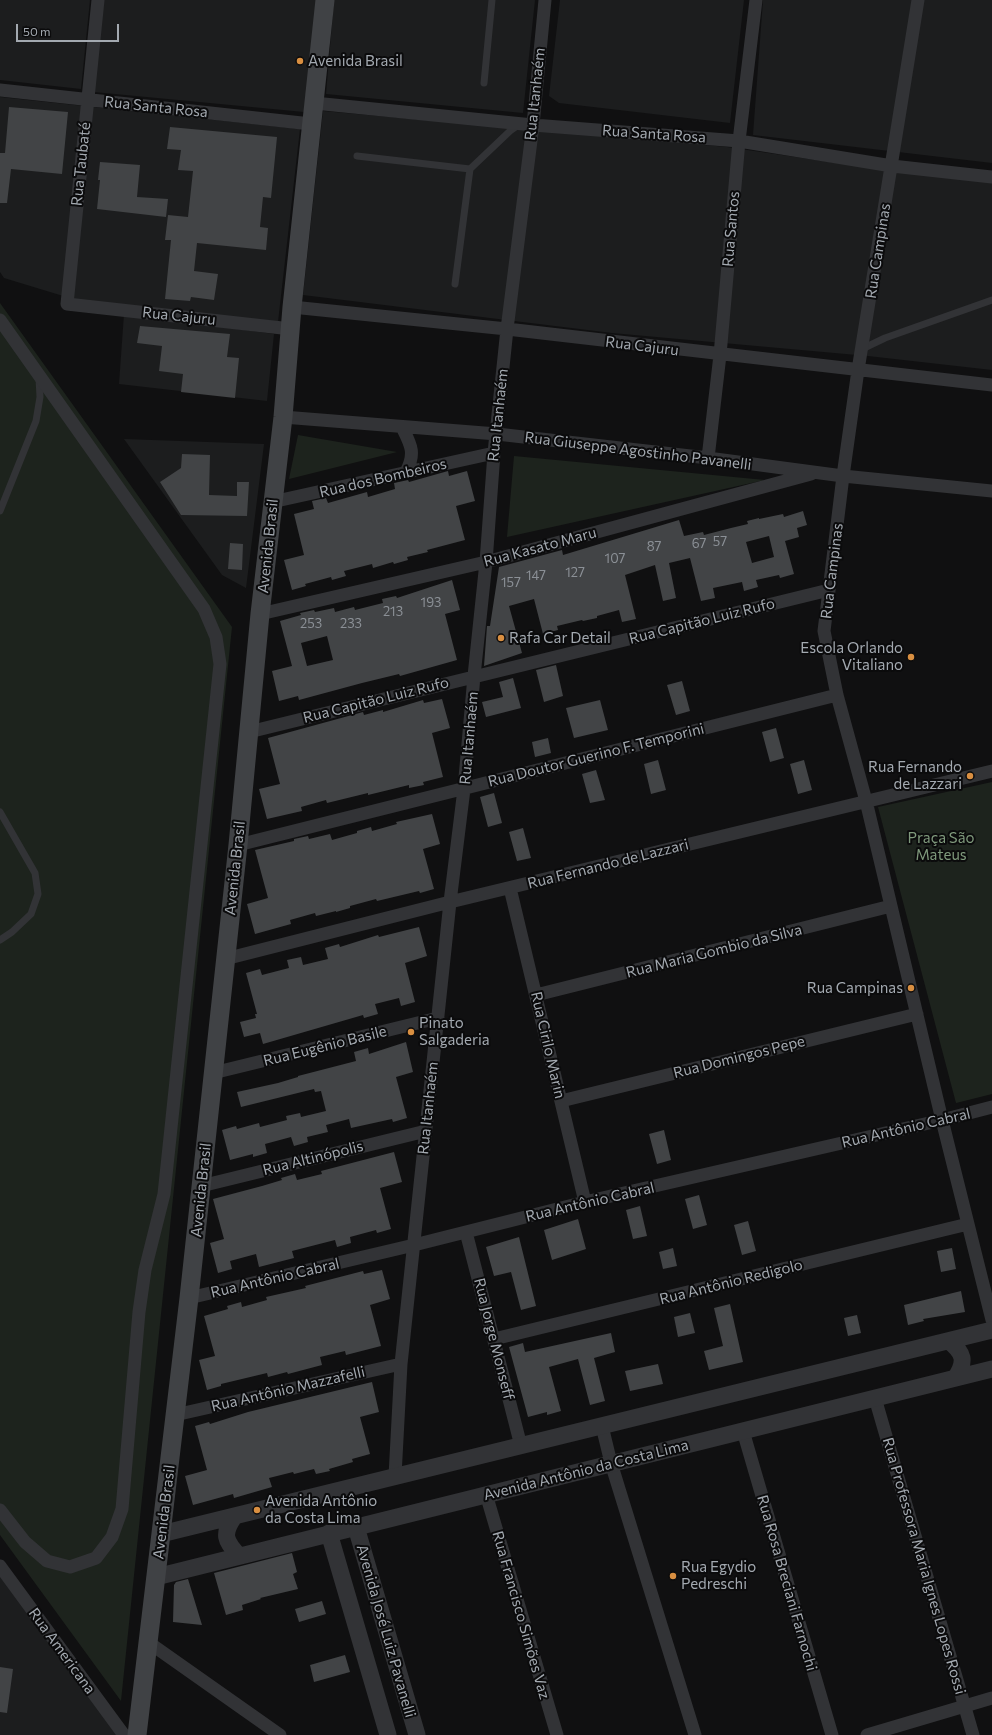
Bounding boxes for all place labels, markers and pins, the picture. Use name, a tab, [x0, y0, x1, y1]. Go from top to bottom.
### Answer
place label: Avenida Brasil	[308, 52, 403, 70]
marker: Avenida Brasil	[295, 56, 305, 66]
place label: Rafa Car Detail	[509, 629, 611, 647]
marker: Rafa Car Detail	[496, 633, 506, 643]
place label: Escola Orlando Vitaliano	[800, 639, 903, 674]
marker: Escola Orlando Vitaliano	[906, 652, 916, 662]
place label: Rua Fernando de Lazzari	[868, 758, 962, 793]
marker: Rua Fernando de Lazzari	[965, 771, 975, 781]
place label: Rua Campinas	[807, 979, 903, 997]
marker: Rua Campinas	[906, 983, 916, 993]
place label: Pinato Salgaderia	[419, 1014, 490, 1049]
marker: Pinato Salgaderia	[406, 1027, 416, 1037]
place label: Avenida Antônio da Costa Lima	[265, 1492, 377, 1527]
marker: Avenida Antônio da Costa Lima	[252, 1505, 262, 1515]
place label: Rua Egydio Pedreschi	[681, 1558, 756, 1593]
marker: Rua Egydio Pedreschi	[668, 1571, 678, 1581]

